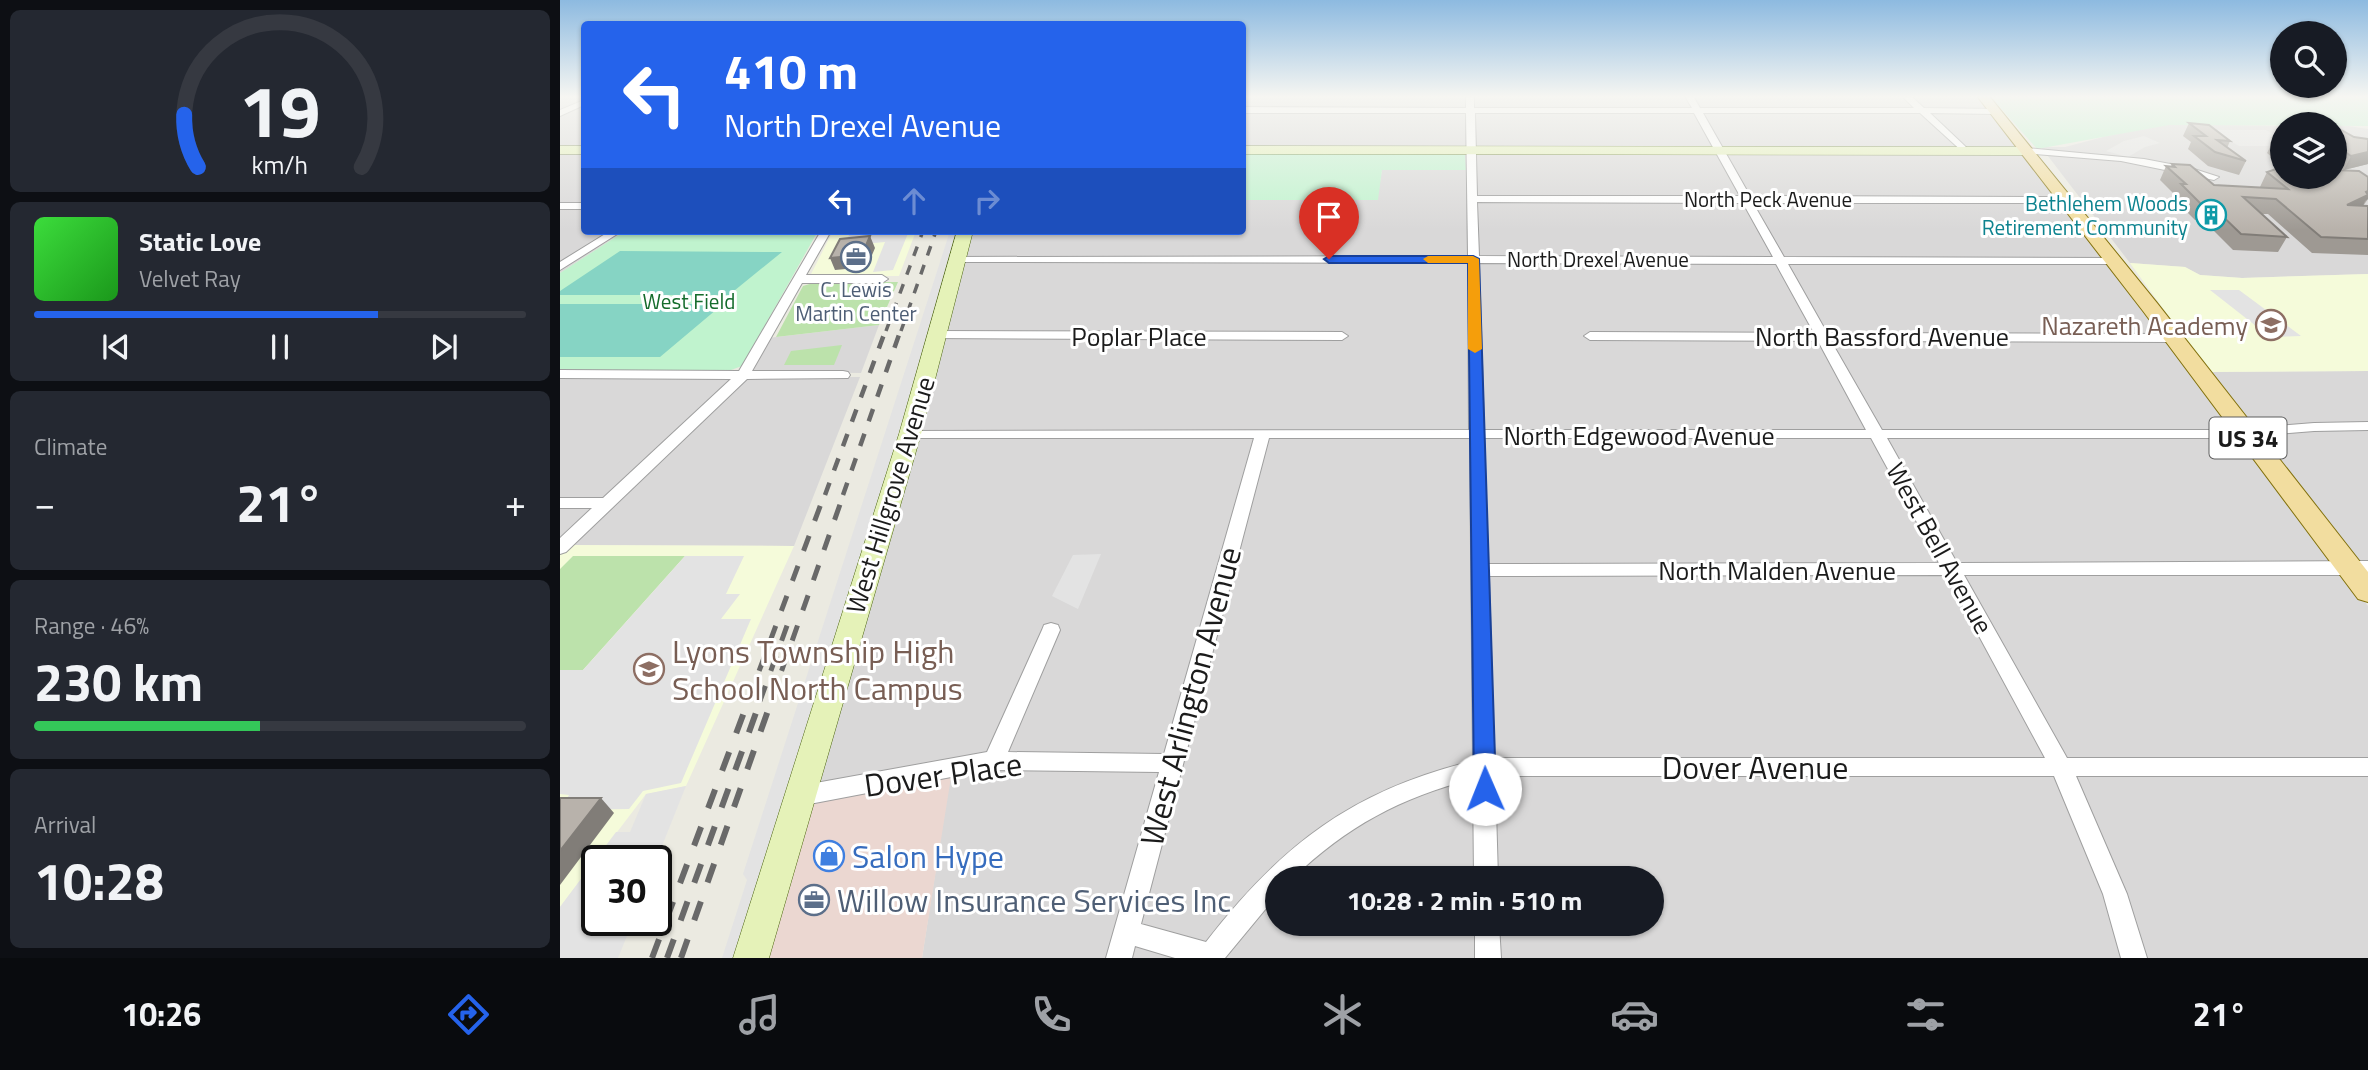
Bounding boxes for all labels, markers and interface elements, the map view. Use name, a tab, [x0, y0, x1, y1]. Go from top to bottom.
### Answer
map controls	[2270, 21, 2347, 189]
button: search	[2270, 21, 2347, 98]
text: 410 m	[724, 33, 858, 108]
icon: left	[609, 49, 700, 140]
text: 19	[239, 55, 321, 165]
text: North Drexel Avenue	[724, 101, 1001, 149]
button: layers	[2270, 112, 2347, 189]
text: km/h	[252, 146, 308, 184]
icon: left	[822, 182, 860, 220]
icon: ahead	[895, 182, 933, 220]
icon: right	[968, 182, 1006, 220]
street label: North Peck Avenue	[1684, 183, 1852, 215]
pin	[1299, 187, 1359, 259]
place label: Bethlehem Woods Retirement Community	[1982, 187, 2188, 243]
icon: arrive	[1310, 198, 1348, 236]
building icon: Bethlehem Woods Retirement Community	[2194, 198, 2228, 232]
text: Static Love	[139, 222, 261, 261]
office icon: C. Lewis Martin Center	[839, 240, 873, 274]
street label: North Drexel Avenue	[1507, 243, 1689, 275]
text: Velvet Ray	[139, 261, 241, 296]
place label: C. Lewis Martin Center	[795, 273, 917, 329]
park label: West Field	[643, 285, 735, 317]
place label: Nazareth Academy	[2041, 306, 2248, 345]
school or university icon: Nazareth Academy	[2254, 308, 2288, 342]
street label: Poplar Place	[1071, 317, 1207, 356]
street label: North Bassford Avenue	[1755, 317, 2009, 356]
icon: previous	[97, 328, 135, 366]
icon: pause	[261, 328, 299, 366]
icon: next	[425, 328, 463, 366]
street label: West Hillgrove Avenue	[835, 372, 945, 618]
street label: North Edgewood Avenue	[1503, 416, 1775, 455]
road number: US 34	[2210, 418, 2286, 458]
text: Climate	[34, 429, 107, 464]
street label: West Bell Avenue	[1877, 455, 2003, 641]
text: 21°	[236, 463, 324, 542]
text: −	[34, 474, 55, 532]
text: +	[505, 474, 526, 532]
street label: West Arlington Avenue	[1127, 541, 1253, 851]
street label: North Malden Avenue	[1658, 551, 1896, 590]
text: Range · 46%	[34, 608, 149, 643]
place label: Lyons Township High School North Campus	[672, 627, 963, 712]
text: 230 km	[34, 642, 203, 721]
school or university icon: Lyons Township High School North Campus	[632, 652, 666, 686]
street label: Dover Place	[861, 739, 1025, 809]
street label: Dover Avenue	[1662, 743, 1848, 791]
position arrow	[1448, 752, 1522, 826]
text: Arrival	[34, 807, 96, 842]
place label: Salon Hype	[852, 832, 1004, 880]
shop icon: Salon Hype	[812, 839, 846, 873]
text: 10:28	[34, 841, 164, 920]
speed limit sign: 30	[581, 845, 672, 936]
place label: Willow Insurance Services Inc	[837, 876, 1231, 924]
text: 10:28 · 2 min · 510 m	[1347, 881, 1582, 920]
office icon: Willow Insurance Services Inc	[797, 883, 831, 917]
text: 10:26	[121, 990, 201, 1038]
icon: directions	[444, 990, 493, 1039]
icon: music	[735, 990, 784, 1039]
icon: phone	[1027, 990, 1076, 1039]
icon: climate	[1318, 990, 1367, 1039]
icon: car	[1610, 990, 1659, 1039]
icon: filters	[1901, 990, 1950, 1039]
text: 21°	[2193, 990, 2247, 1038]

